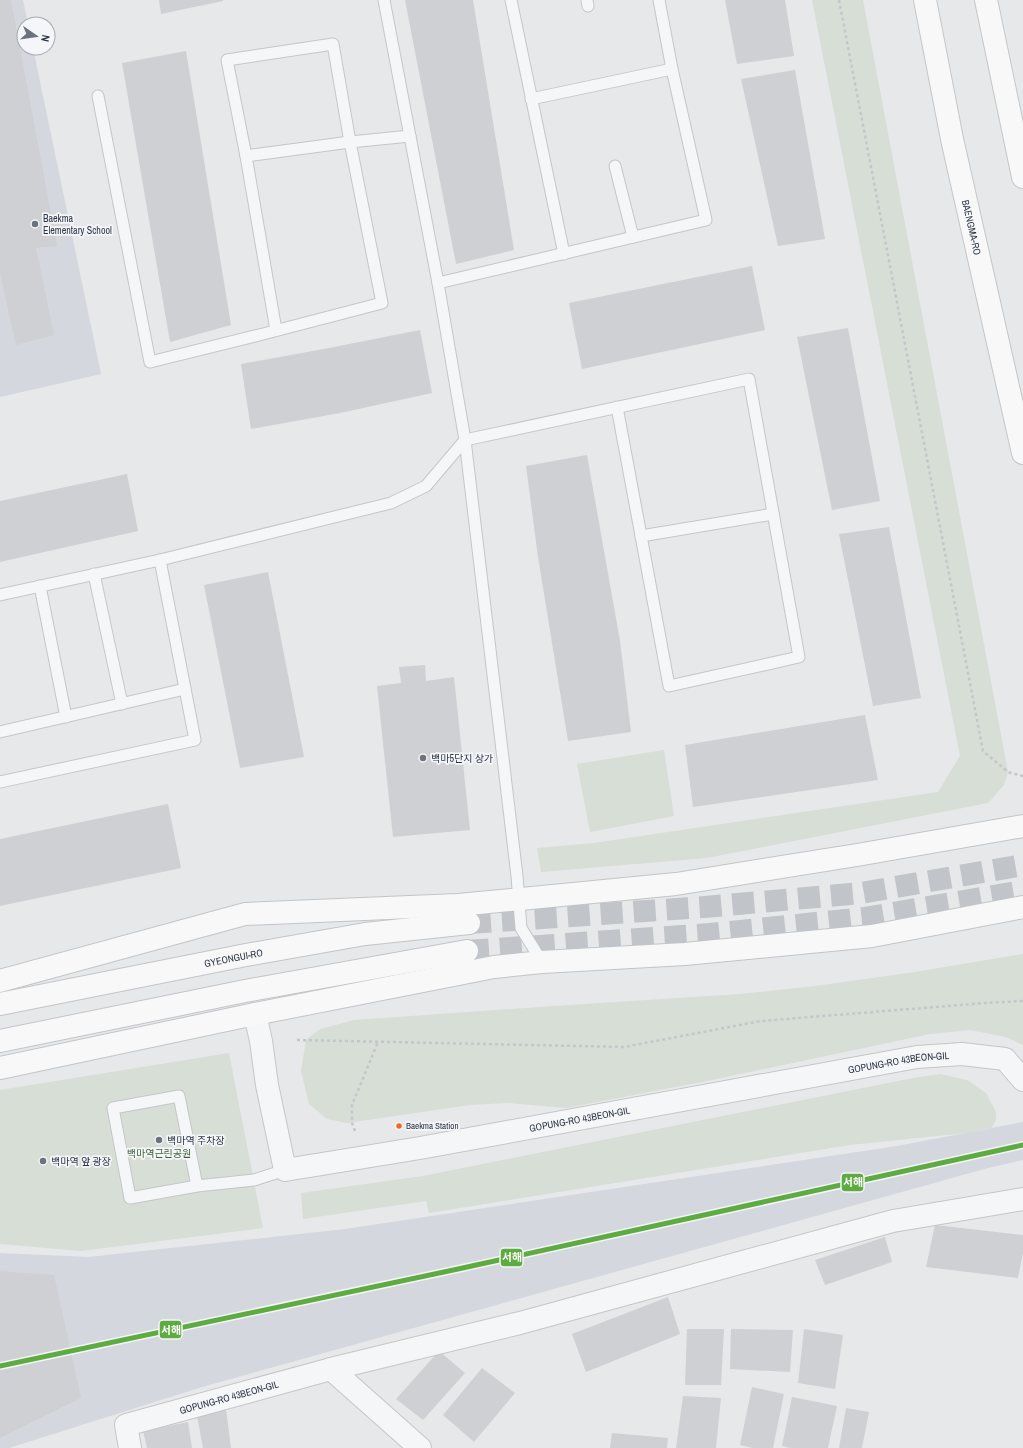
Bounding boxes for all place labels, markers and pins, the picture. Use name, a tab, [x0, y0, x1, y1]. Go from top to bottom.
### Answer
place label: Baekma Elementary School	[43, 212, 112, 237]
marker: Baekma Elementary School	[30, 219, 40, 229]
place label: 백마5단지 상가	[431, 752, 493, 765]
marker: 백마5단지 상가	[418, 753, 428, 763]
place label: Baekma Station	[406, 1120, 459, 1132]
marker: Baekma Station	[394, 1121, 404, 1131]
place label: 백마역 주차장	[167, 1134, 224, 1147]
marker: 백마역 주차장	[154, 1135, 164, 1145]
place label: 백마역 앞 광장	[51, 1155, 111, 1168]
marker: 백마역 앞 광장	[38, 1156, 48, 1166]

